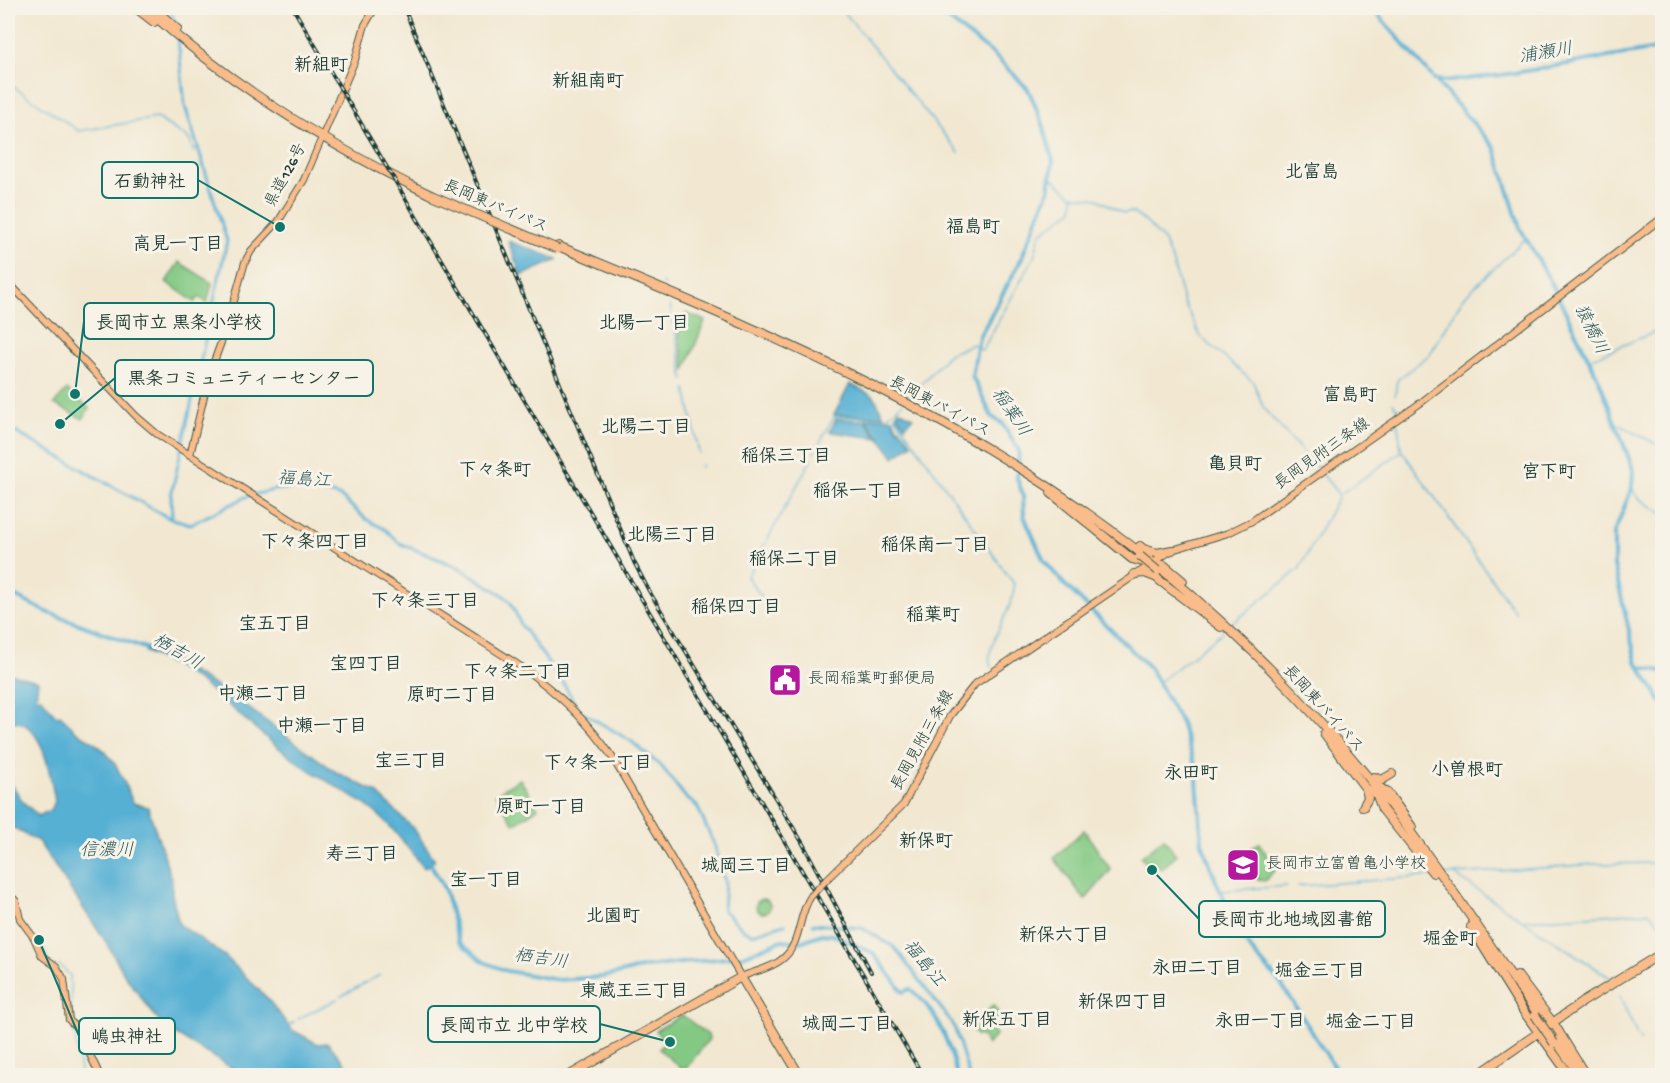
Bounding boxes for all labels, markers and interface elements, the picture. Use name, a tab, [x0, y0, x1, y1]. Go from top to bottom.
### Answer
water label: 浦瀬川	[1518, 38, 1574, 69]
district label: 新組町	[294, 55, 348, 77]
district label: 新組南町	[552, 71, 624, 93]
street label: 県道126号	[261, 140, 312, 212]
callout: 石動神社	[102, 162, 198, 198]
district label: 北富島	[1285, 162, 1339, 184]
text: 石動神社	[114, 172, 186, 194]
street label: 長岡東バイパス	[440, 176, 551, 239]
district label: 福島町	[946, 217, 1000, 239]
district label: 高見一丁目	[133, 234, 223, 256]
water label: 猿橋川	[1569, 301, 1612, 359]
callout: 長岡市立 黒条小学校	[84, 303, 274, 339]
text: 長岡市立 黒条小学校	[96, 313, 262, 335]
district label: 北陽一丁目	[599, 313, 689, 335]
callout: 黒条コミュニティーセンター	[115, 360, 373, 396]
text: 黒条コミュニティーセンター	[128, 369, 360, 391]
street label: 長岡東バイパス	[885, 372, 994, 443]
water label: 稲葉川	[986, 384, 1035, 441]
district label: 富島町	[1323, 385, 1377, 407]
street label: 長岡見附三条線	[1271, 413, 1374, 495]
district label: 北陽二丁目	[601, 417, 691, 439]
district label: 稲保三丁目	[741, 446, 831, 468]
district label: 亀貝町	[1208, 454, 1262, 476]
district label: 下々条町	[459, 460, 531, 482]
district label: 宮下町	[1522, 462, 1576, 484]
water label: 福島江	[276, 468, 333, 493]
district label: 稲保一丁目	[813, 481, 903, 503]
district label: 北陽三丁目	[627, 525, 717, 547]
district label: 下々条四丁目	[261, 532, 369, 554]
district label: 稲保南一丁目	[881, 535, 989, 557]
district label: 稲保二丁目	[749, 549, 839, 571]
district label: 下々条三丁目	[371, 591, 479, 613]
district label: 稲保四丁目	[691, 597, 781, 619]
district label: 稲葉町	[906, 605, 960, 627]
district label: 宝五丁目	[239, 614, 311, 636]
water label: 栖吉川	[148, 630, 206, 676]
district label: 宝四丁目	[330, 654, 402, 676]
street label: 長岡東バイパス	[1278, 661, 1368, 758]
district label: 下々条二丁目	[464, 662, 572, 684]
public building icon: 長岡稲葉町郵便局	[767, 662, 803, 698]
place label: 長岡稲葉町郵便局	[808, 670, 936, 690]
district label: 中瀬二丁目	[218, 684, 308, 706]
district label: 原町二丁目	[407, 685, 497, 707]
street label: 長岡見附三条線	[887, 686, 959, 795]
district label: 中瀬一丁目	[277, 716, 367, 738]
district label: 宝三丁目	[375, 751, 447, 773]
district label: 下々条一丁目	[544, 753, 652, 775]
district label: 小曽根町	[1431, 760, 1503, 782]
district label: 永田町	[1164, 763, 1218, 785]
district label: 原町一丁目	[496, 797, 586, 819]
district label: 新保町	[899, 831, 953, 853]
water label: 信濃川	[80, 840, 134, 862]
district label: 寿三丁目	[326, 844, 398, 866]
school or university icon: 長岡市立富曽亀小学校	[1225, 847, 1261, 883]
place label: 長岡市立富曽亀小学校	[1266, 854, 1426, 875]
district label: 城岡三丁目	[701, 856, 791, 878]
district label: 宝一丁目	[450, 870, 522, 892]
callout: 長岡市北地域図書館	[1199, 901, 1385, 937]
district label: 北園町	[586, 906, 640, 928]
text: 長岡市北地域図書館	[1211, 910, 1373, 932]
district label: 新保六丁目	[1019, 925, 1109, 947]
district label: 堀金町	[1423, 929, 1477, 951]
water label: 福島江	[898, 936, 950, 992]
water label: 栖吉川	[513, 945, 569, 974]
district label: 永田二丁目	[1152, 958, 1242, 980]
district label: 堀金三丁目	[1275, 961, 1365, 983]
district label: 東蔵王三丁目	[580, 981, 688, 1003]
district label: 新保四丁目	[1078, 992, 1168, 1014]
callout: 長岡市立 北中学校	[428, 1006, 600, 1042]
district label: 新保五丁目	[962, 1010, 1052, 1032]
district label: 永田一丁目	[1215, 1011, 1305, 1033]
district label: 堀金二丁目	[1326, 1012, 1416, 1034]
district label: 城岡二丁目	[802, 1014, 892, 1036]
text: 長岡市立 北中学校	[440, 1016, 588, 1038]
callout: 嶋虫神社	[79, 1018, 175, 1054]
text: 嶋虫神社	[91, 1027, 163, 1049]

